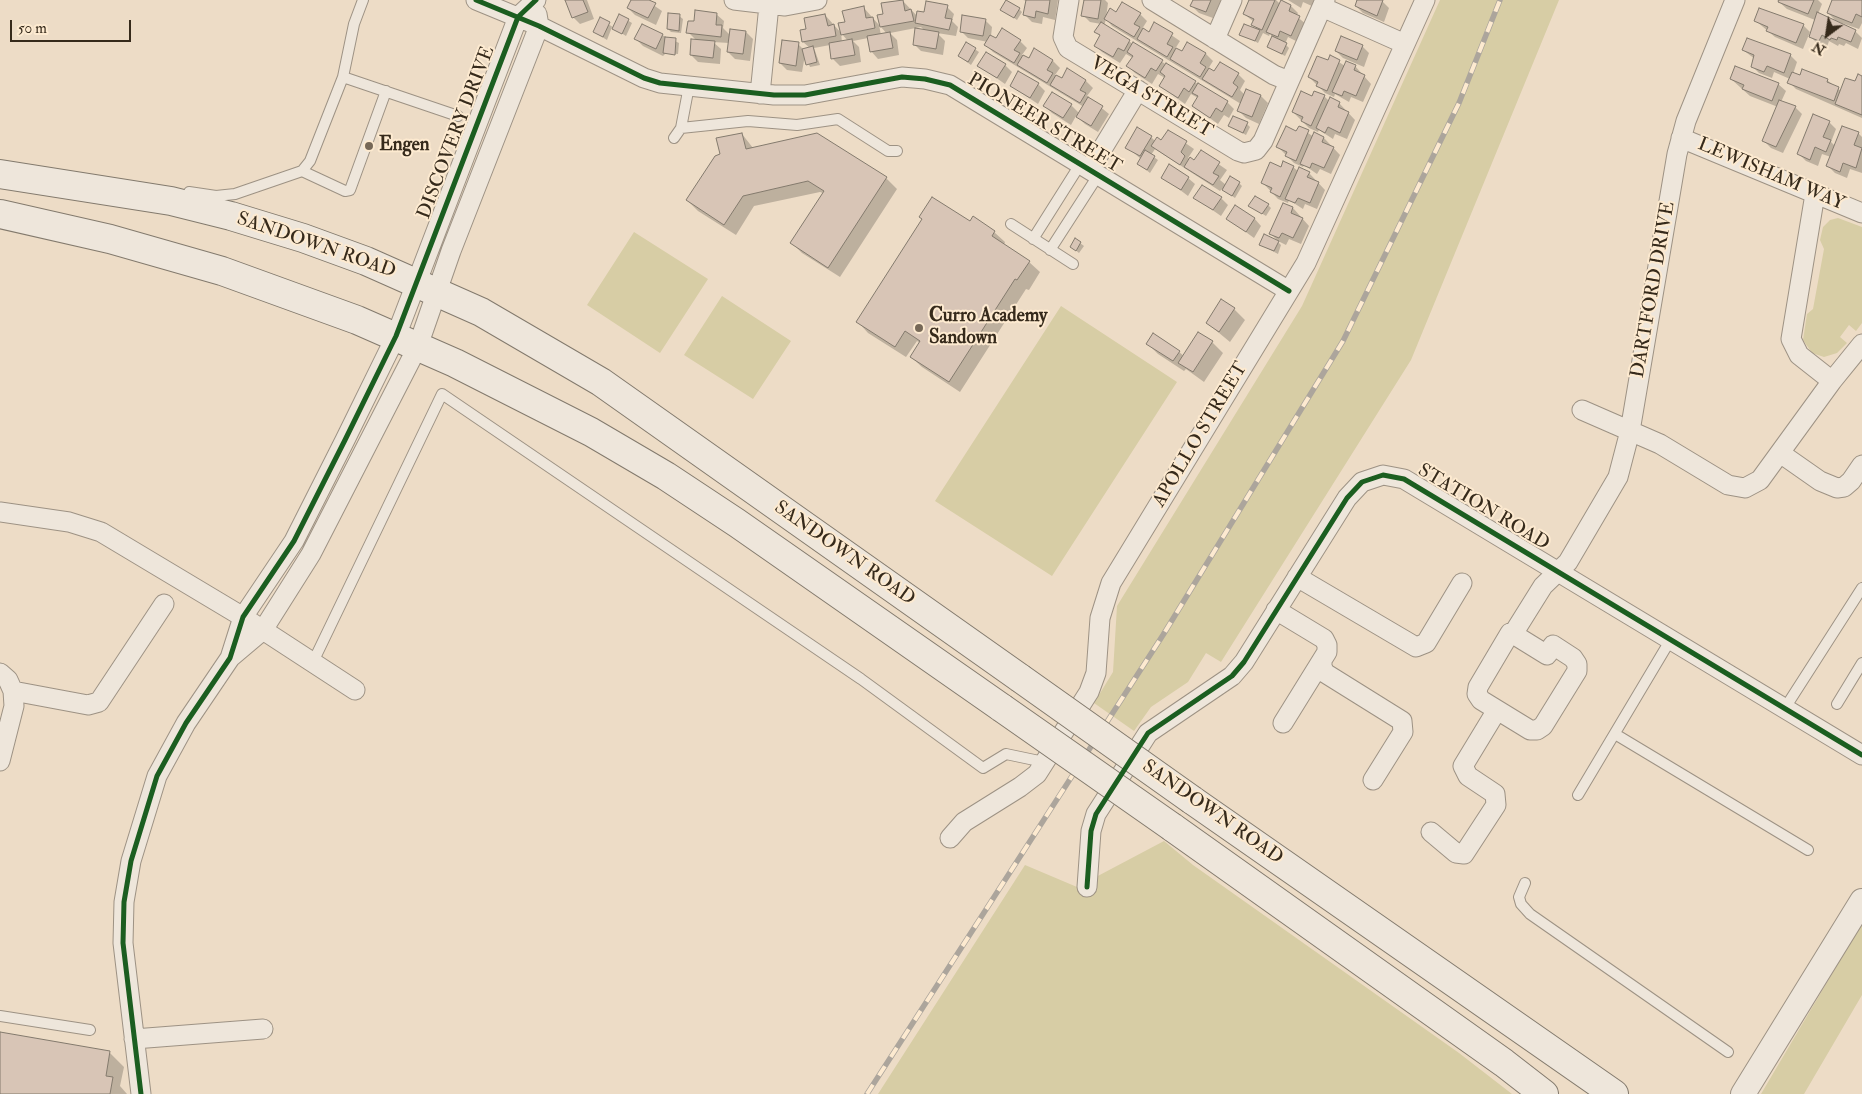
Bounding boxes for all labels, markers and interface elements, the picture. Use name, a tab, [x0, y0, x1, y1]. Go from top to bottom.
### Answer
scale bar	[12, 10, 134, 42]
north arrow	[1802, 10, 1852, 60]
text: 50 m	[18, 19, 47, 38]
text: N	[1809, 38, 1829, 59]
street label: DISCOVERY DRIVE	[414, 43, 500, 223]
street label: VEGA STREET	[1086, 52, 1216, 144]
street label: PIONEER STREET	[963, 69, 1125, 179]
street label: LEWISHAM WAY	[1694, 134, 1848, 216]
place label: Engen	[379, 135, 430, 157]
marker: Engen	[363, 140, 375, 152]
street label: DARTFORD DRIVE	[1627, 200, 1681, 380]
street label: SANDOWN ROAD	[234, 208, 398, 284]
place label: Curro Academy Sandown	[929, 306, 1047, 350]
marker: Curro Academy Sandown	[913, 322, 925, 334]
street label: APOLLO STREET	[1149, 358, 1253, 512]
street label: STATION ROAD	[1413, 460, 1553, 556]
street label: SANDOWN ROAD	[769, 497, 919, 611]
street label: SANDOWN ROAD	[1137, 756, 1287, 870]

